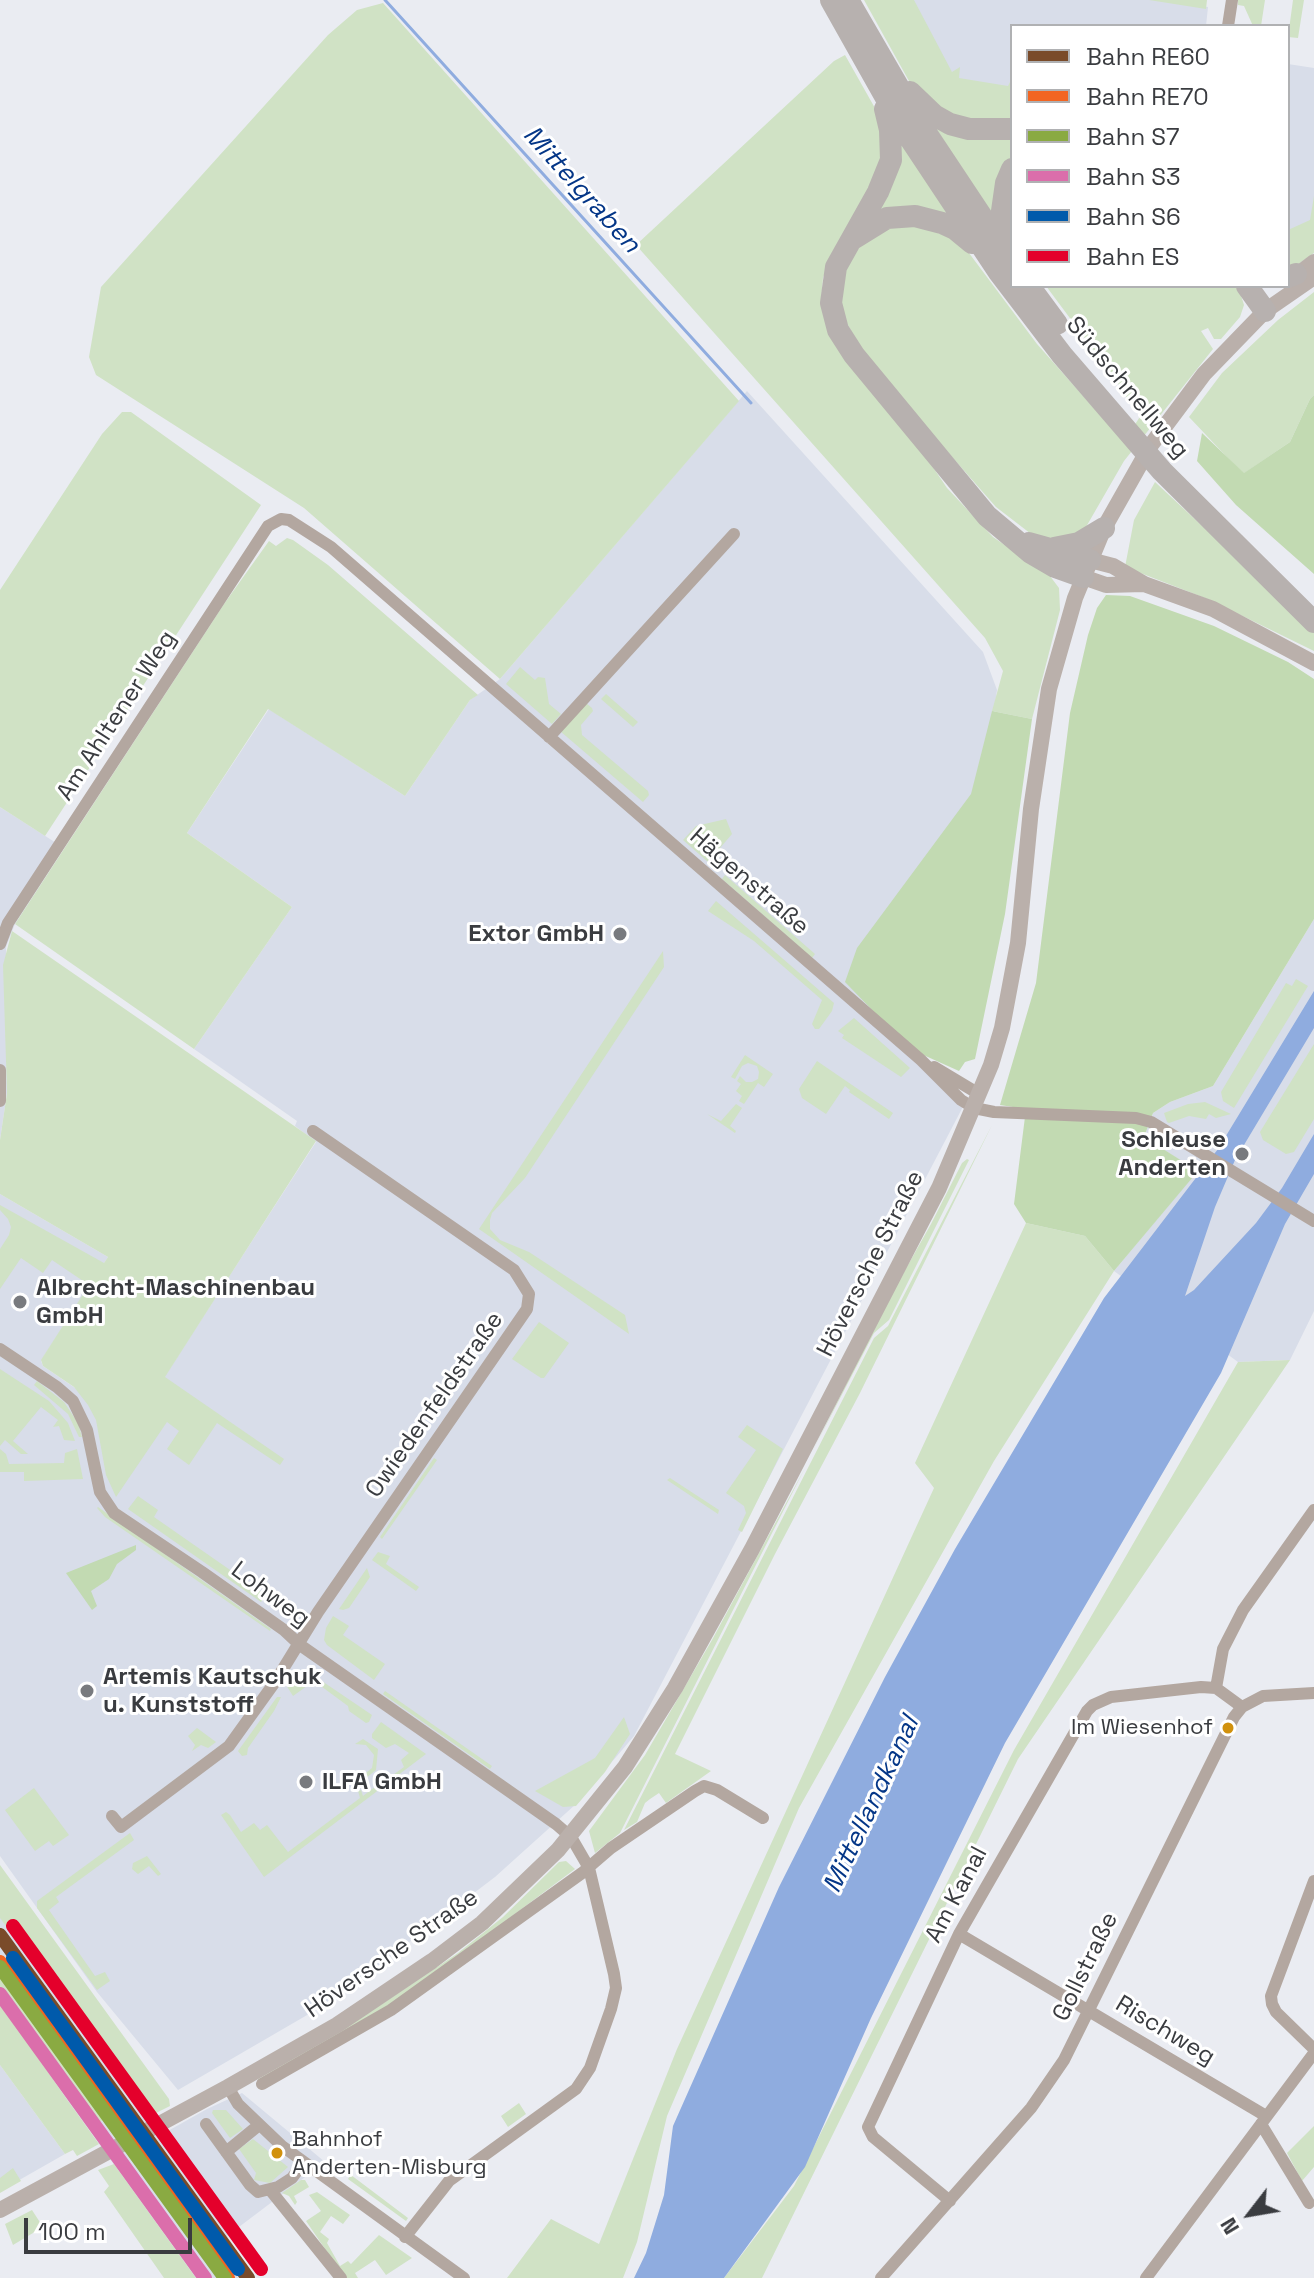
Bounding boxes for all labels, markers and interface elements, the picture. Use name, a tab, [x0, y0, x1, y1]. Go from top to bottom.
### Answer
legend	[1010, 24, 1290, 288]
text: Bahn RE60	[1086, 41, 1210, 72]
text: Bahn RE70	[1086, 81, 1209, 112]
water label: Mittelgraben	[516, 120, 646, 260]
text: Bahn S7	[1086, 121, 1180, 152]
text: Bahn S3	[1086, 161, 1180, 192]
text: Bahn S6	[1086, 201, 1181, 232]
text: Bahn ES	[1086, 241, 1179, 272]
street label: Südschnellweg	[1059, 311, 1195, 465]
street label: Am Ahltener Weg	[51, 626, 183, 806]
street label: Hägenstraße	[683, 822, 815, 942]
place label: Extor GmbH	[468, 920, 604, 948]
marker: Extor GmbH	[611, 925, 629, 943]
place label: Schleuse Anderten	[1118, 1126, 1226, 1182]
marker: Schleuse Anderten	[1233, 1145, 1251, 1163]
street label: Höversche Straße	[812, 1166, 930, 1362]
place label: Albrecht-Maschinenbau GmbH	[36, 1274, 315, 1330]
marker: Albrecht-Maschinenbau GmbH	[11, 1293, 29, 1311]
street label: Owiedenfeldstraße	[360, 1307, 510, 1503]
street label: Lohweg	[225, 1556, 315, 1634]
place label: Artemis Kautschuk u. Kunststoff	[103, 1663, 321, 1719]
marker: Artemis Kautschuk u. Kunststoff	[78, 1682, 96, 1700]
water label: Mittellandkanal	[818, 1712, 926, 1898]
place label: Im Wiesenhof	[1071, 1715, 1213, 1741]
marker: Im Wiesenhof	[1220, 1720, 1236, 1736]
place label: ILFA GmbH	[322, 1768, 442, 1796]
marker: ILFA GmbH	[297, 1773, 315, 1791]
street label: Am Kanal	[920, 1842, 994, 1948]
street label: Höversche Straße	[300, 1883, 484, 2025]
street label: Gollstraße	[1047, 1908, 1125, 2026]
street label: Rischweg	[1110, 1990, 1220, 2072]
place label: Bahnhof Anderten-Misburg	[292, 2127, 487, 2178]
marker: Bahnhof Anderten-Misburg	[269, 2145, 285, 2161]
north arrow	[1210, 2174, 1290, 2254]
scale bar	[28, 2202, 196, 2252]
text: N	[1214, 2213, 1245, 2240]
text: 100 m	[38, 2216, 106, 2247]

